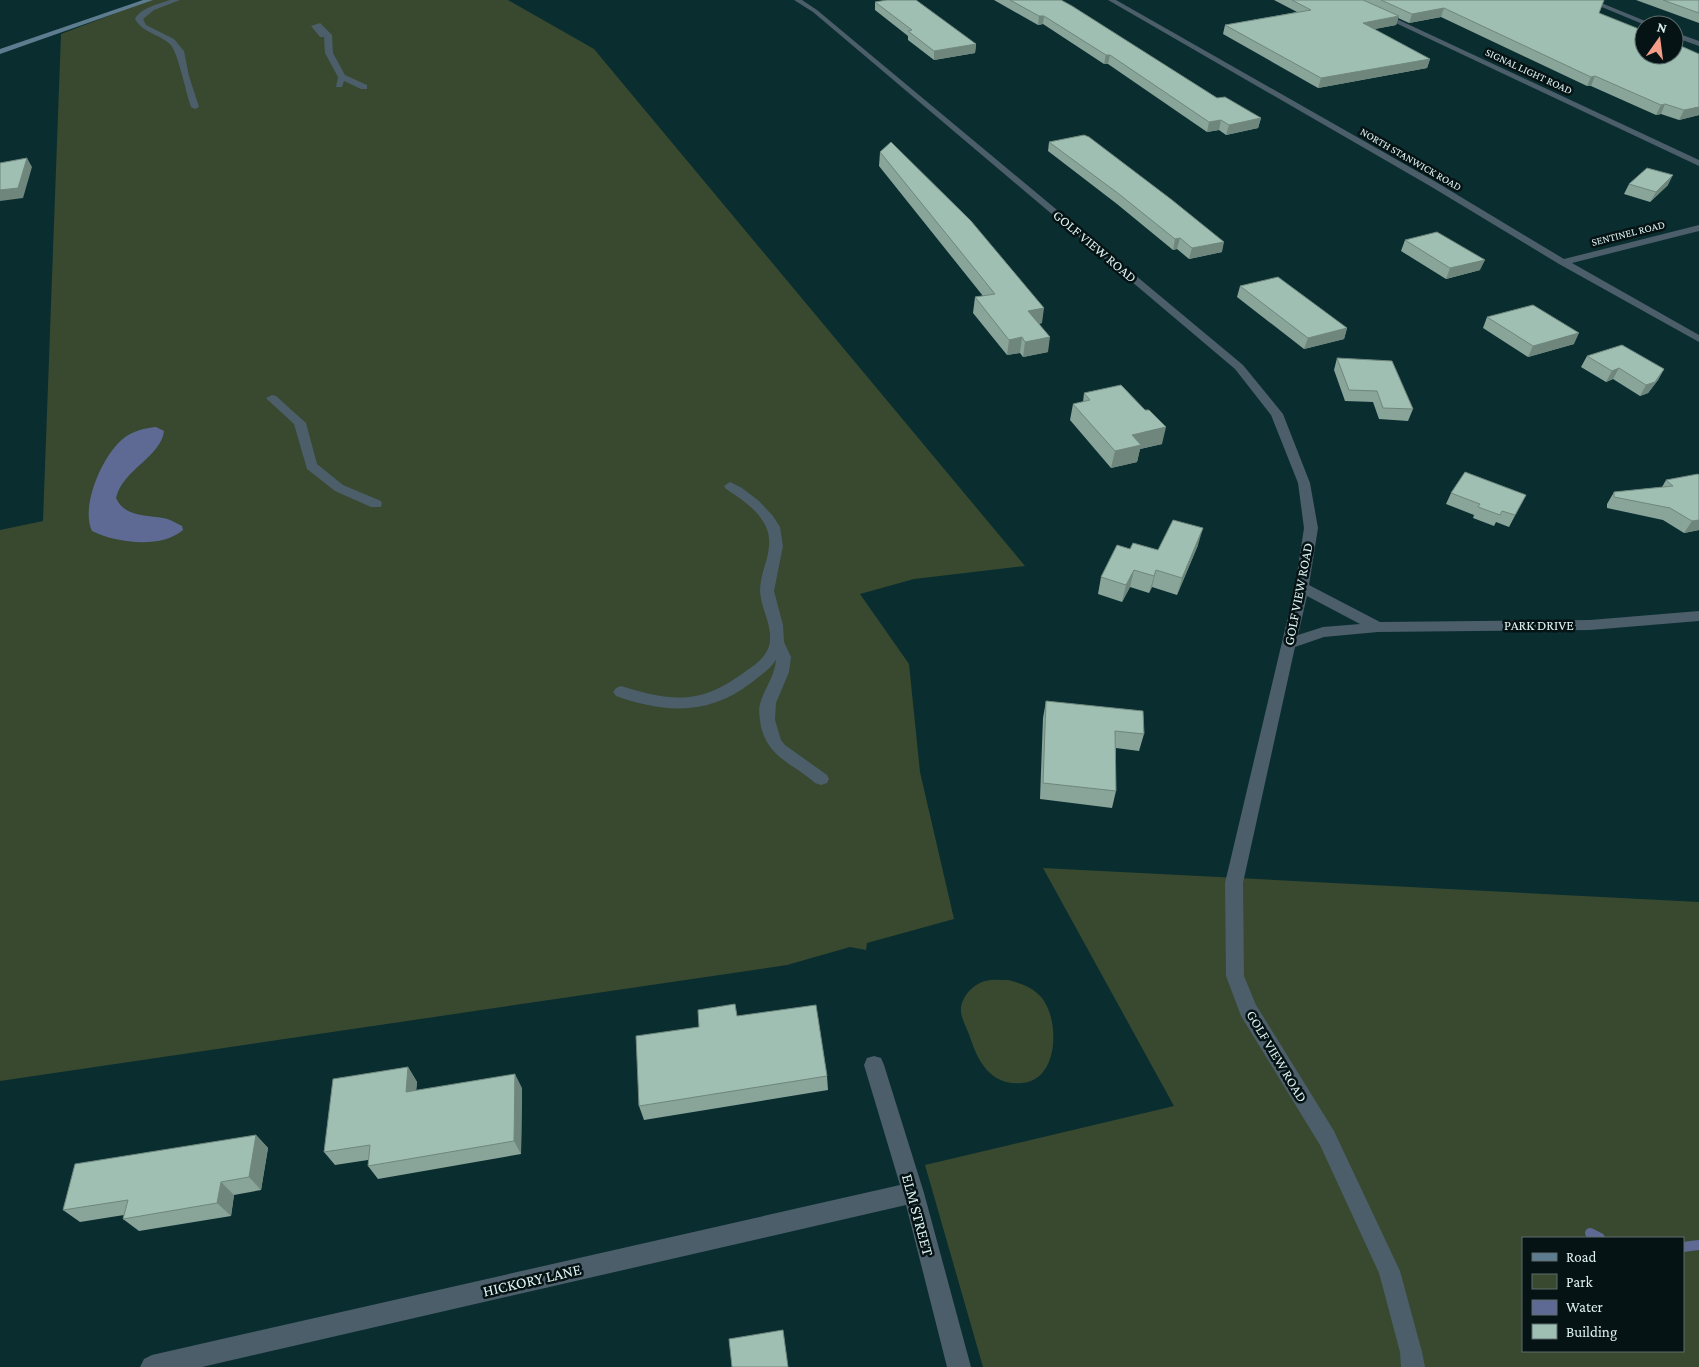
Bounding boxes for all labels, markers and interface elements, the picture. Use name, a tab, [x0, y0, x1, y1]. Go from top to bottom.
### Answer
north arrow	[1634, 15, 1684, 65]
text: N	[1656, 18, 1669, 36]
street label: SIGNAL LIGHT ROAD	[1484, 46, 1574, 96]
street label: NORTH STANWICK ROAD	[1358, 125, 1464, 193]
street label: GOLF VIEW ROAD	[1050, 206, 1140, 286]
street label: SENTINEL ROAD	[1590, 218, 1666, 248]
street label: GOLF VIEW ROAD	[1280, 541, 1316, 647]
street label: PARK DRIVE	[1504, 617, 1574, 633]
street label: GOLF VIEW ROAD	[1243, 1007, 1311, 1105]
street label: ELM STREET	[899, 1172, 937, 1258]
legend	[1522, 1237, 1684, 1352]
text: Road	[1566, 1249, 1597, 1265]
street label: HICKORY LANE	[481, 1260, 583, 1300]
text: Park	[1566, 1274, 1593, 1290]
text: Water	[1566, 1299, 1603, 1315]
text: Building	[1566, 1324, 1617, 1341]

